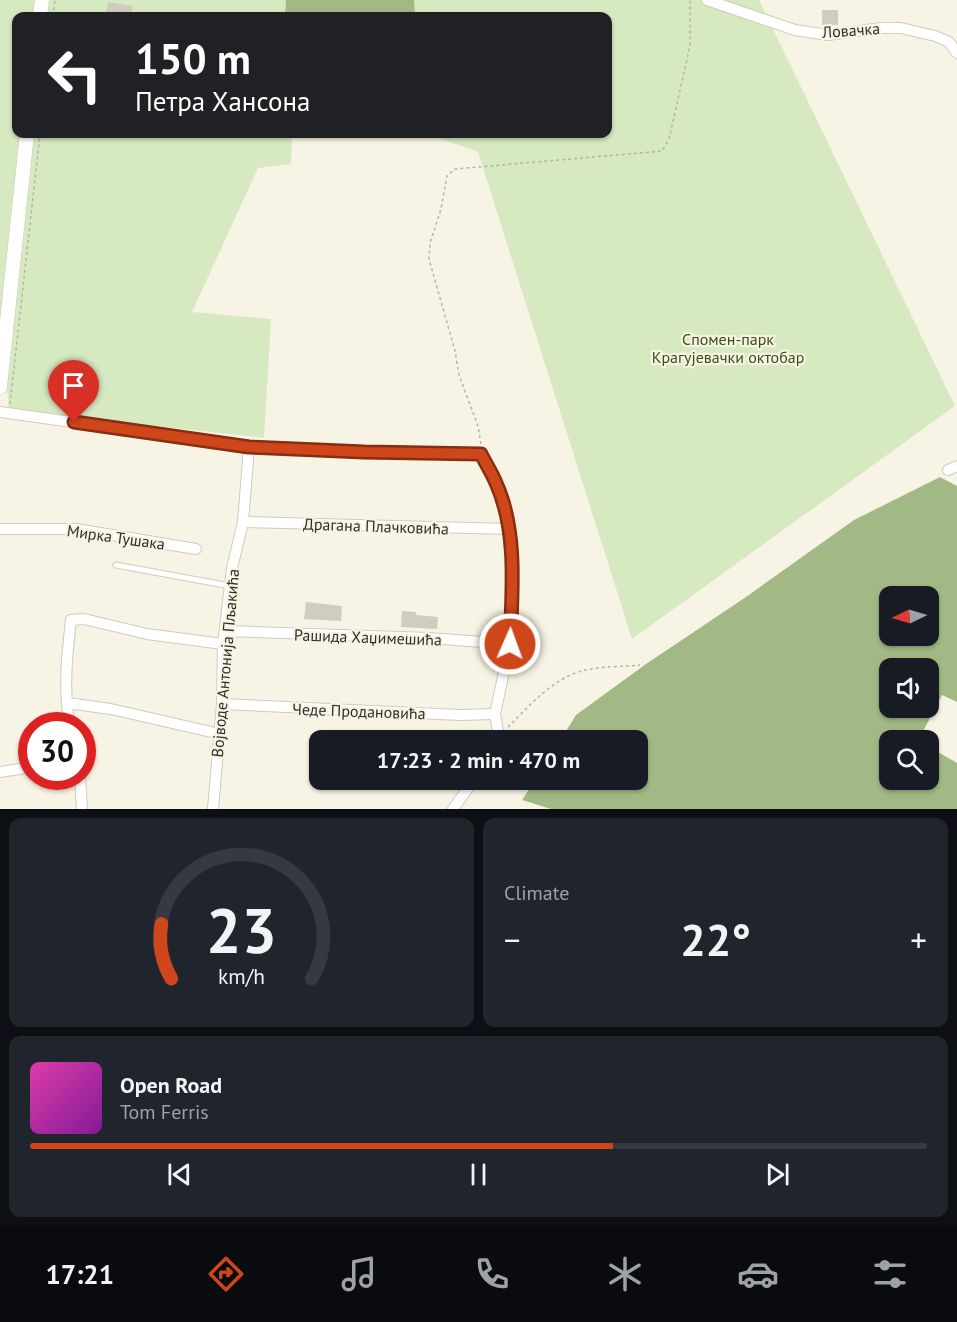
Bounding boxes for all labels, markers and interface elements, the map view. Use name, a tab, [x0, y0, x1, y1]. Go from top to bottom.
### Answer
street label: Ловачка	[820, 18, 881, 42]
text: 150 m	[135, 31, 251, 86]
icon: left	[36, 36, 114, 114]
text: Петра Хансона	[135, 84, 310, 118]
park label: Спомен-парк Крагујевачки октобар	[652, 329, 804, 367]
pin	[48, 360, 99, 422]
icon: arrive	[57, 369, 90, 402]
street label: Драгана Плачковића	[303, 513, 449, 539]
street label: Мирка Тушака	[66, 520, 166, 554]
street label: Војводе Антонија Пљакића	[207, 568, 243, 758]
north arrow	[879, 586, 939, 646]
map controls	[879, 586, 939, 790]
position arrow	[478, 612, 542, 676]
street label: Рашида Хаџимешића	[294, 624, 442, 650]
button: sound	[879, 658, 939, 718]
street label: Чеде Продановића	[292, 699, 426, 723]
speed limit sign: 30	[18, 712, 96, 790]
button: search	[879, 730, 939, 790]
text: 17:23 · 2 min · 470 m	[377, 746, 580, 774]
text: Climate	[504, 880, 570, 906]
text: 23	[206, 889, 277, 970]
text: 22°	[680, 910, 751, 968]
text: −	[504, 918, 521, 961]
text: +	[910, 918, 927, 961]
text: km/h	[218, 963, 265, 991]
text: Open Road	[120, 1071, 222, 1099]
text: Tom Ferris	[120, 1099, 209, 1125]
icon: previous	[163, 1158, 196, 1191]
icon: pause	[462, 1158, 495, 1191]
icon: next	[761, 1158, 794, 1191]
icon: directions	[205, 1253, 247, 1295]
icon: music	[338, 1253, 380, 1295]
icon: phone	[471, 1253, 513, 1295]
icon: climate	[604, 1253, 646, 1295]
icon: car	[737, 1253, 779, 1295]
icon: filters	[869, 1253, 911, 1295]
text: 17:21	[45, 1257, 114, 1291]

